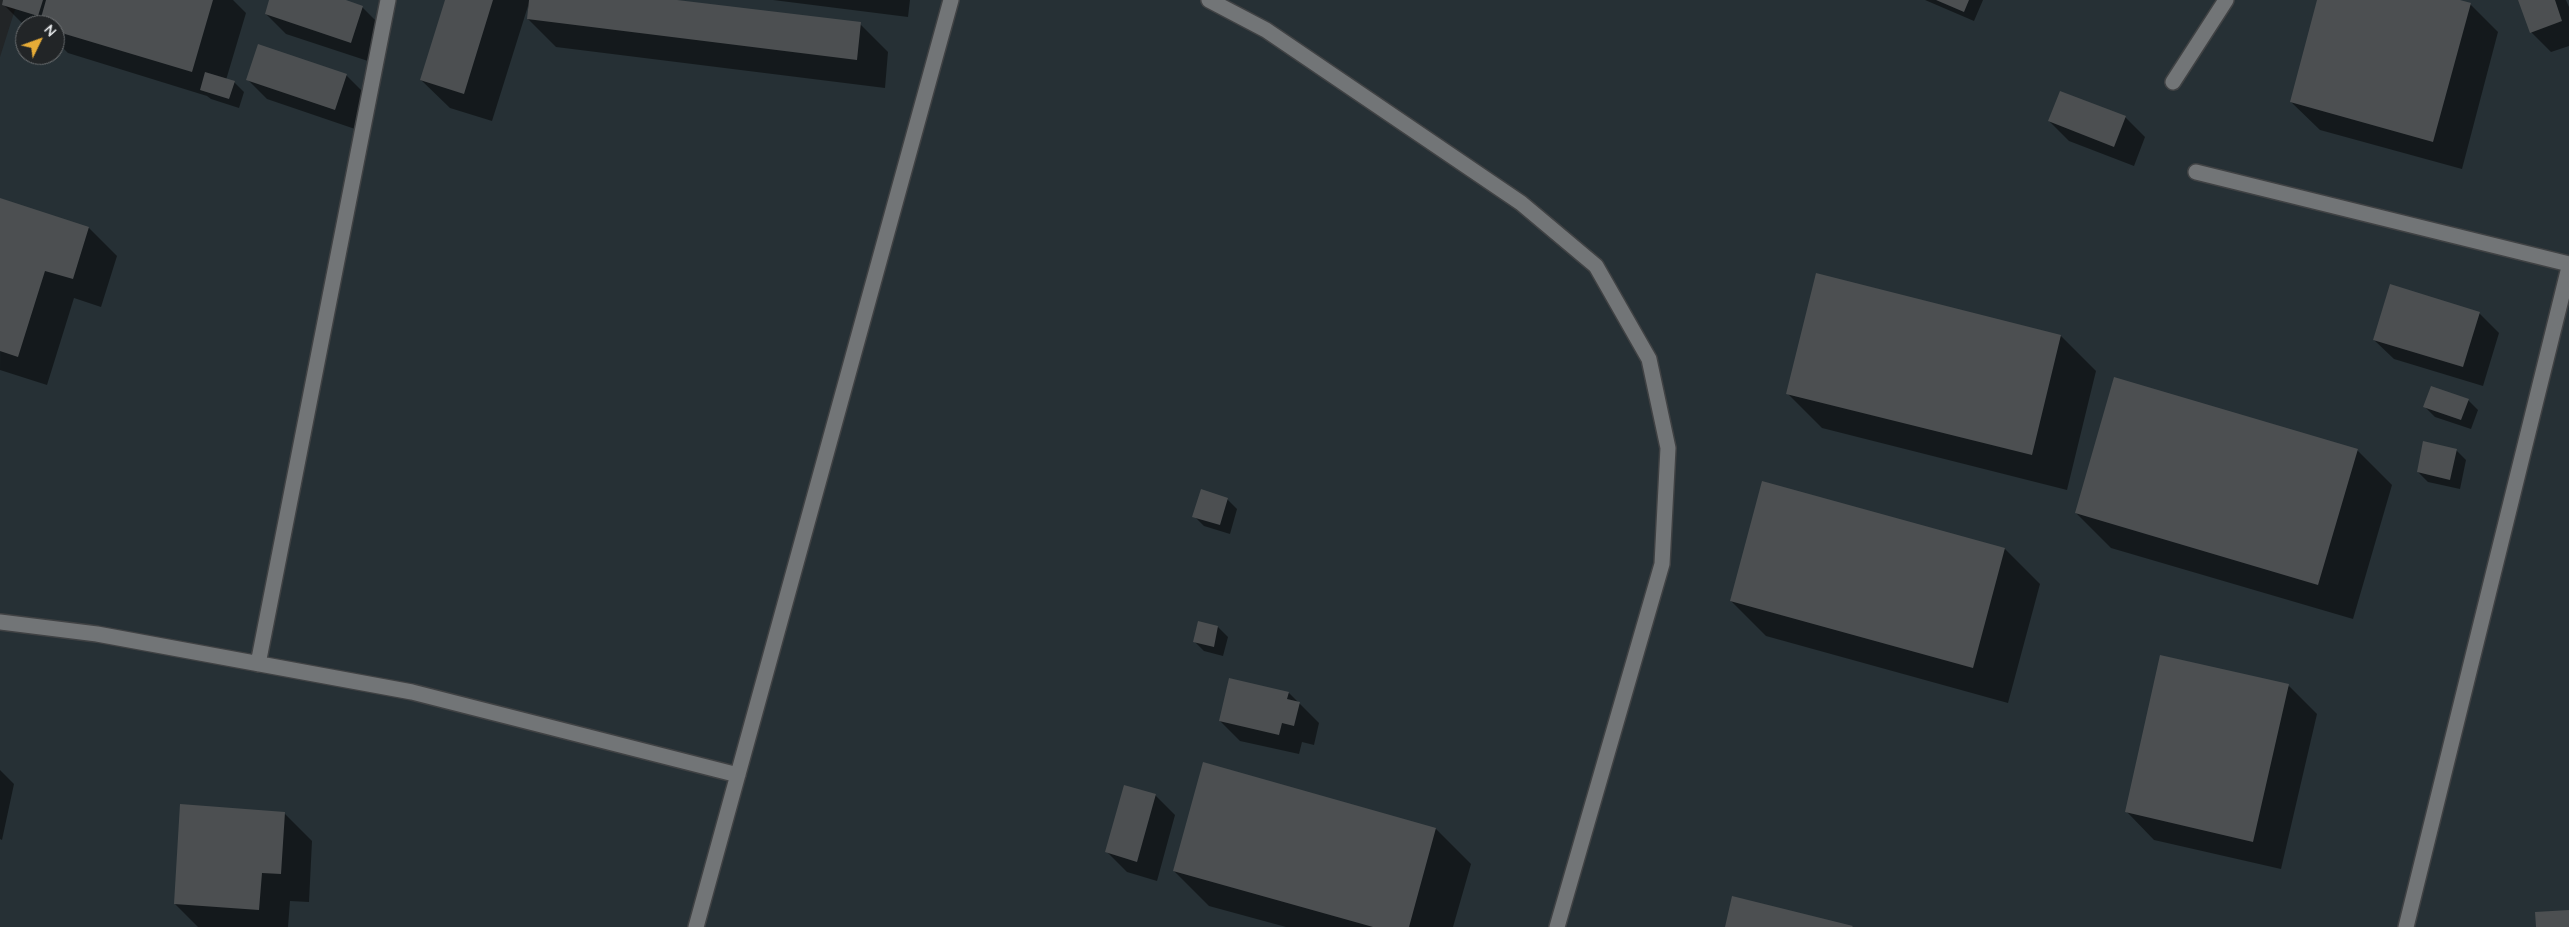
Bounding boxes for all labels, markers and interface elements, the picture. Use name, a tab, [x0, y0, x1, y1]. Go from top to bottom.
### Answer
north arrow	[15, 15, 65, 65]
text: N	[40, 21, 61, 40]

